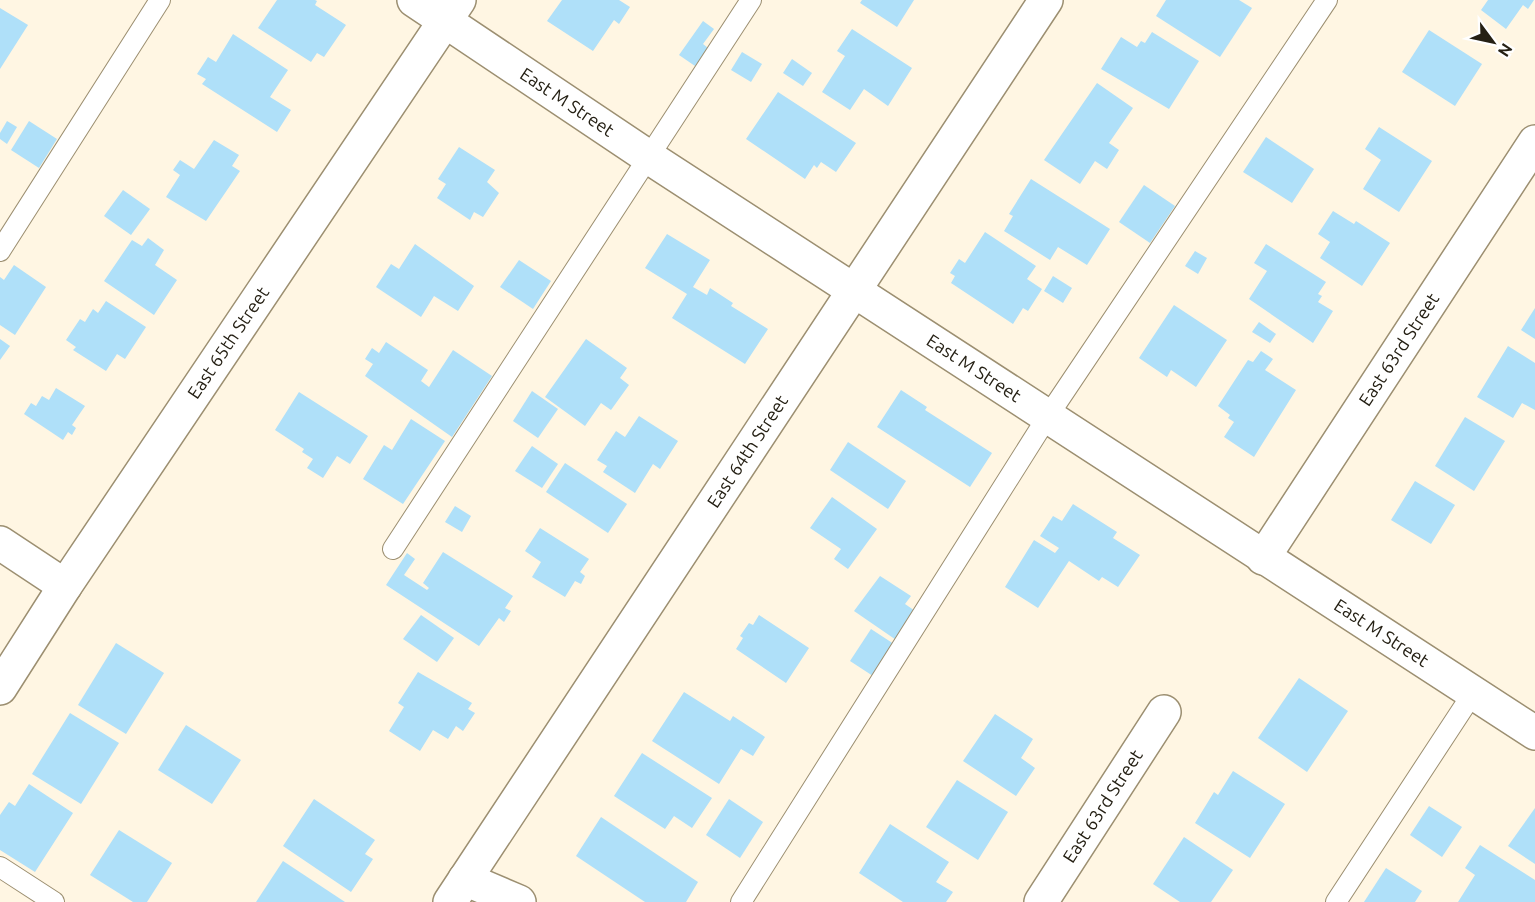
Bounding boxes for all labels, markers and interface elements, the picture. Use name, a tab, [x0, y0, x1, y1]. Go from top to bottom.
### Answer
north arrow	[1463, 12, 1523, 72]
text: N	[1495, 40, 1516, 60]
street label: East M Street	[517, 63, 618, 140]
street label: East 65th Street	[183, 283, 272, 402]
street label: East 63rd Street	[1354, 289, 1442, 409]
street label: East M Street	[923, 330, 1025, 405]
street label: East 64th Street	[703, 391, 791, 511]
street label: East M Street	[1331, 594, 1433, 670]
street label: East 63rd Street	[1058, 746, 1146, 866]

